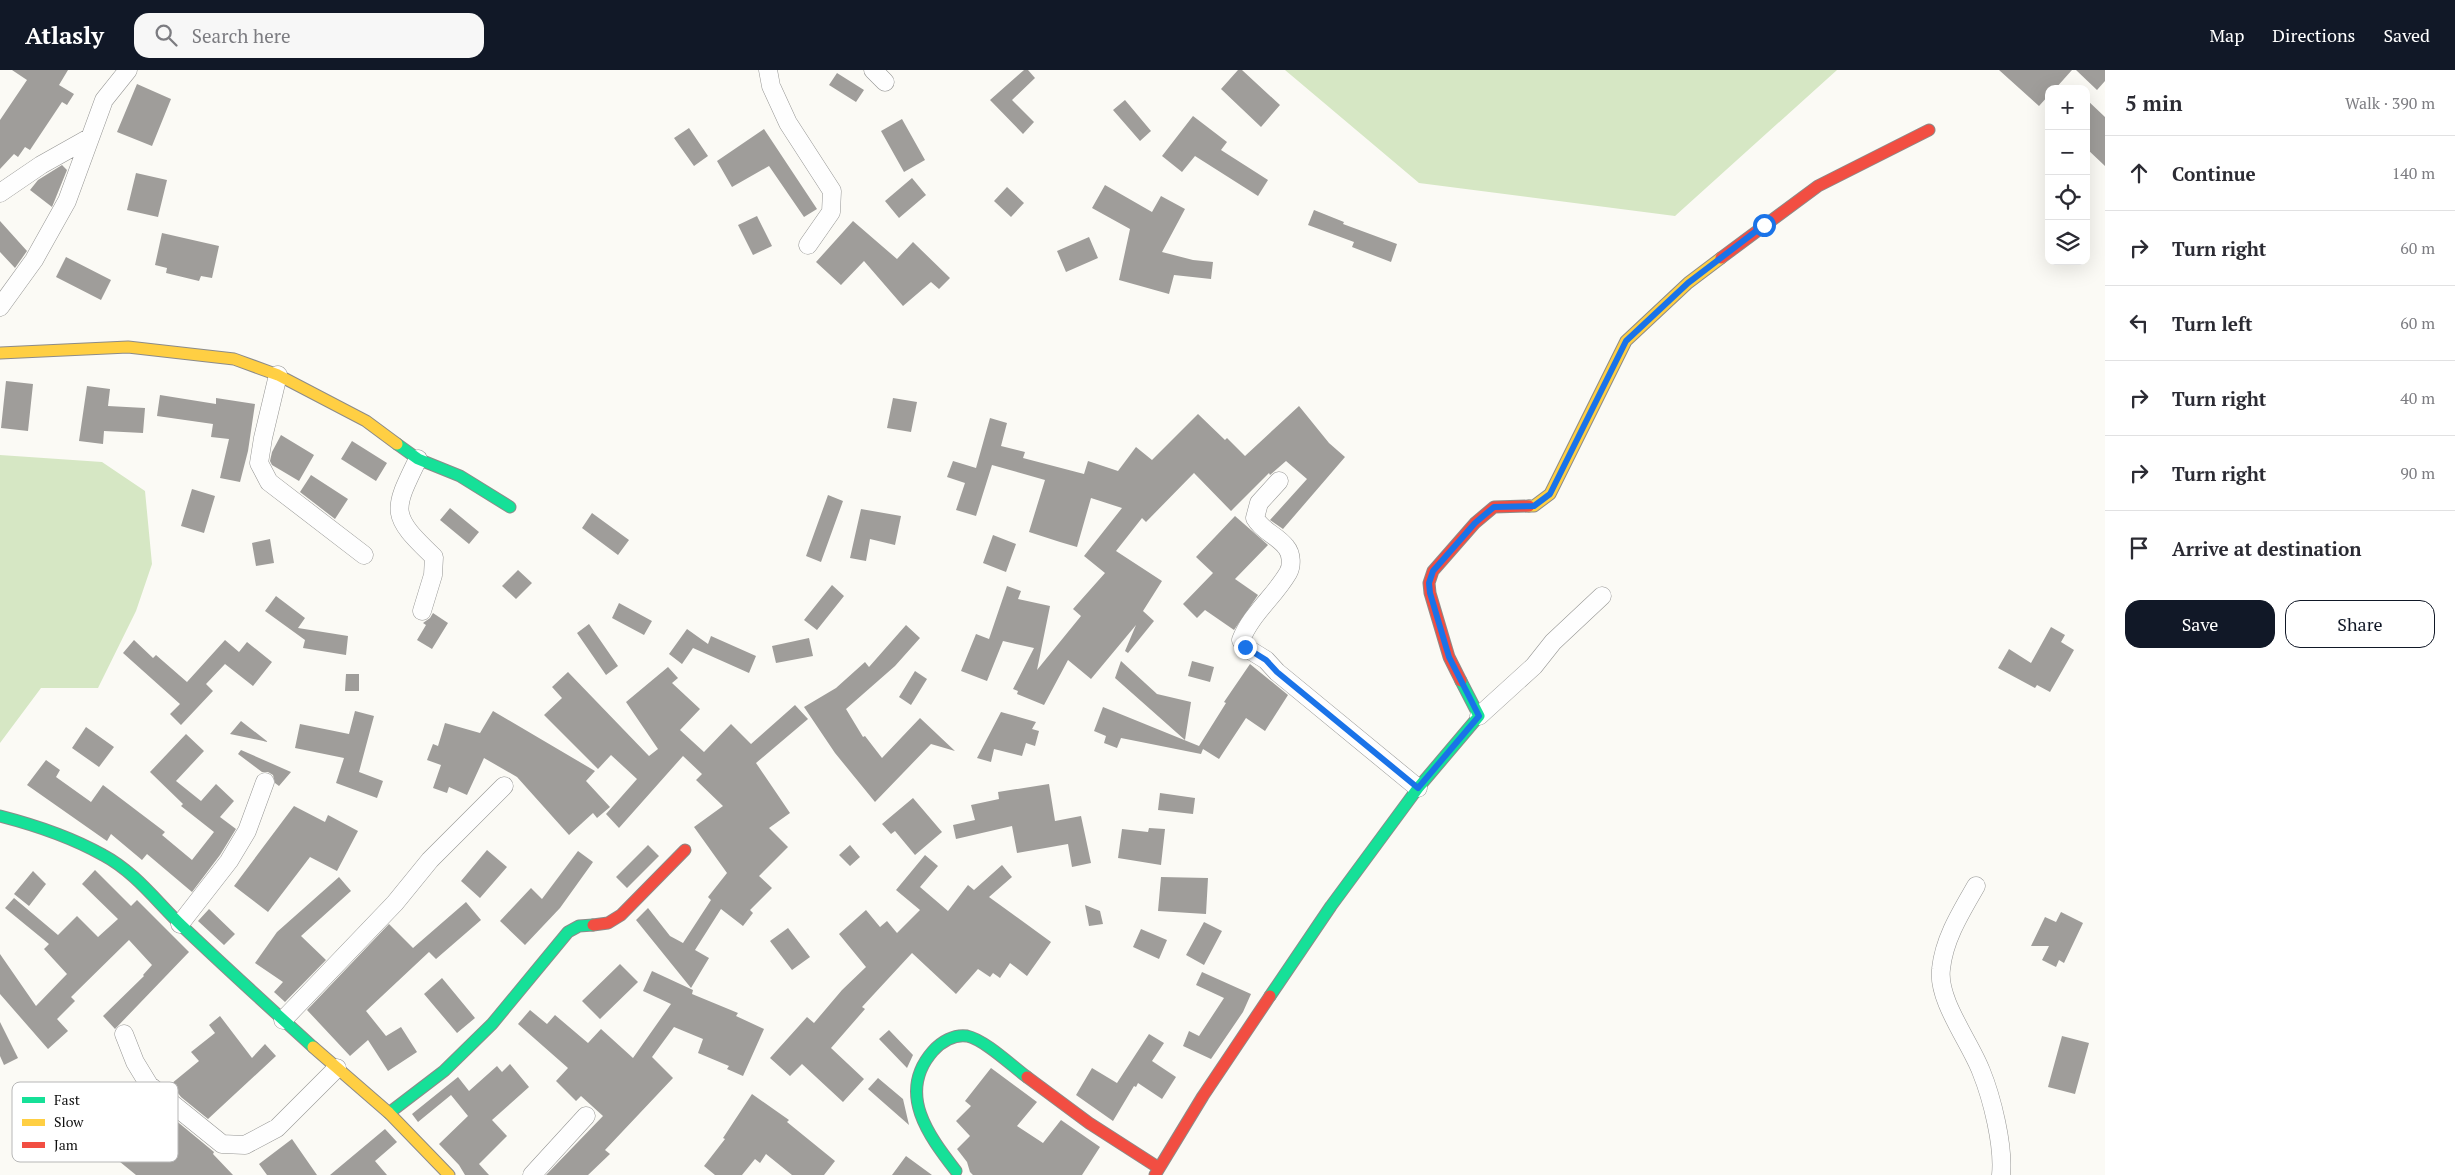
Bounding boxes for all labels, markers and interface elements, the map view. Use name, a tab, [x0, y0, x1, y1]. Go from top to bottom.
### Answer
search box	[134, 13, 484, 58]
text: Atlasly	[25, 19, 104, 51]
icon: search	[152, 21, 180, 49]
text: Search here	[192, 23, 291, 48]
text: Map	[2209, 23, 2244, 47]
text: Directions	[2272, 23, 2355, 47]
text: Saved	[2383, 23, 2430, 47]
map controls	[2045, 85, 2090, 265]
button: +	[2045, 85, 2090, 130]
text: 5 min	[2125, 89, 2182, 117]
text: Walk · 390 m	[2345, 92, 2435, 114]
button: −	[2045, 130, 2090, 175]
icon: ahead	[2125, 159, 2153, 187]
text: Continue	[2172, 161, 2256, 186]
text: 140 m	[2392, 162, 2435, 184]
button: locate	[2045, 175, 2090, 220]
route start	[1753, 214, 1776, 237]
button: layers	[2045, 220, 2090, 265]
icon: right	[2125, 234, 2153, 262]
text: Turn right	[2172, 236, 2266, 261]
text: 60 m	[2400, 237, 2435, 259]
icon: left	[2125, 309, 2153, 337]
text: Turn left	[2172, 311, 2253, 336]
text: 60 m	[2400, 312, 2435, 334]
icon: right	[2125, 384, 2153, 412]
text: Turn right	[2172, 386, 2266, 411]
text: 40 m	[2400, 387, 2435, 409]
icon: right	[2125, 459, 2153, 487]
text: Turn right	[2172, 461, 2266, 486]
text: 90 m	[2400, 462, 2435, 484]
icon: arrive	[2125, 534, 2153, 562]
text: Arrive at destination	[2172, 536, 2361, 561]
button: Save	[2125, 600, 2275, 648]
button: Share	[2285, 600, 2435, 648]
route end	[1234, 636, 1257, 659]
legend	[12, 1082, 178, 1162]
text: Fast	[54, 1090, 81, 1109]
text: Slow	[54, 1112, 84, 1131]
text: Jam	[54, 1135, 78, 1154]

